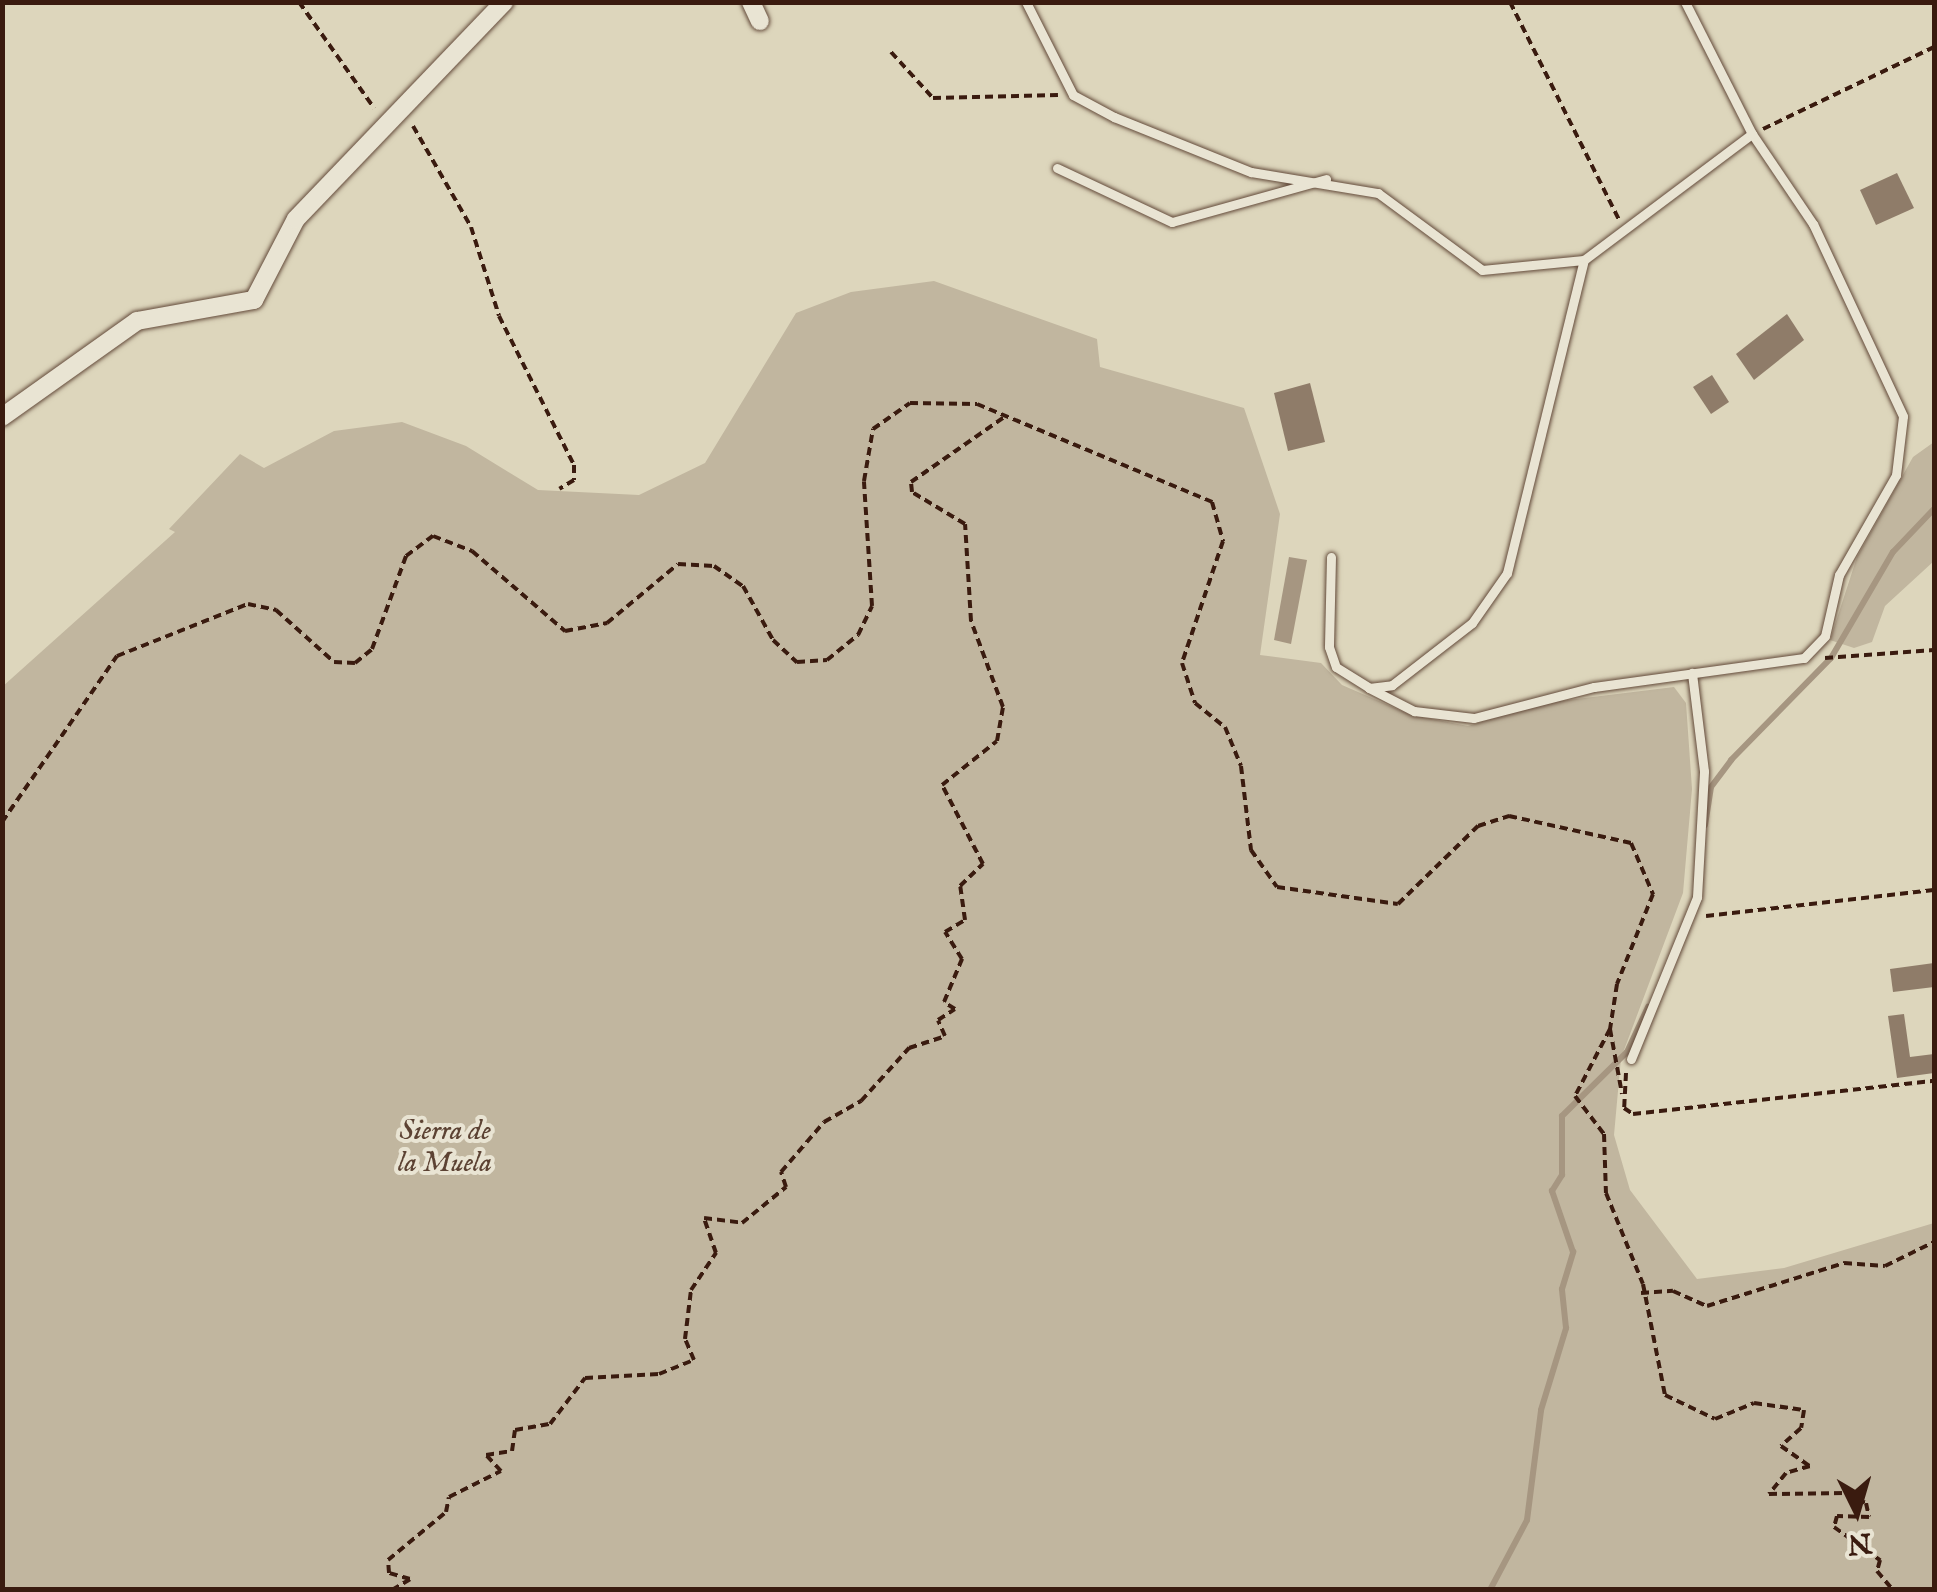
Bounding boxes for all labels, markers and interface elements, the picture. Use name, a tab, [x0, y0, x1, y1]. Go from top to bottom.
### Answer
park label: Sierra de la Muela	[398, 1115, 492, 1181]
north arrow	[1807, 1462, 1907, 1562]
text: N	[1846, 1524, 1873, 1561]

